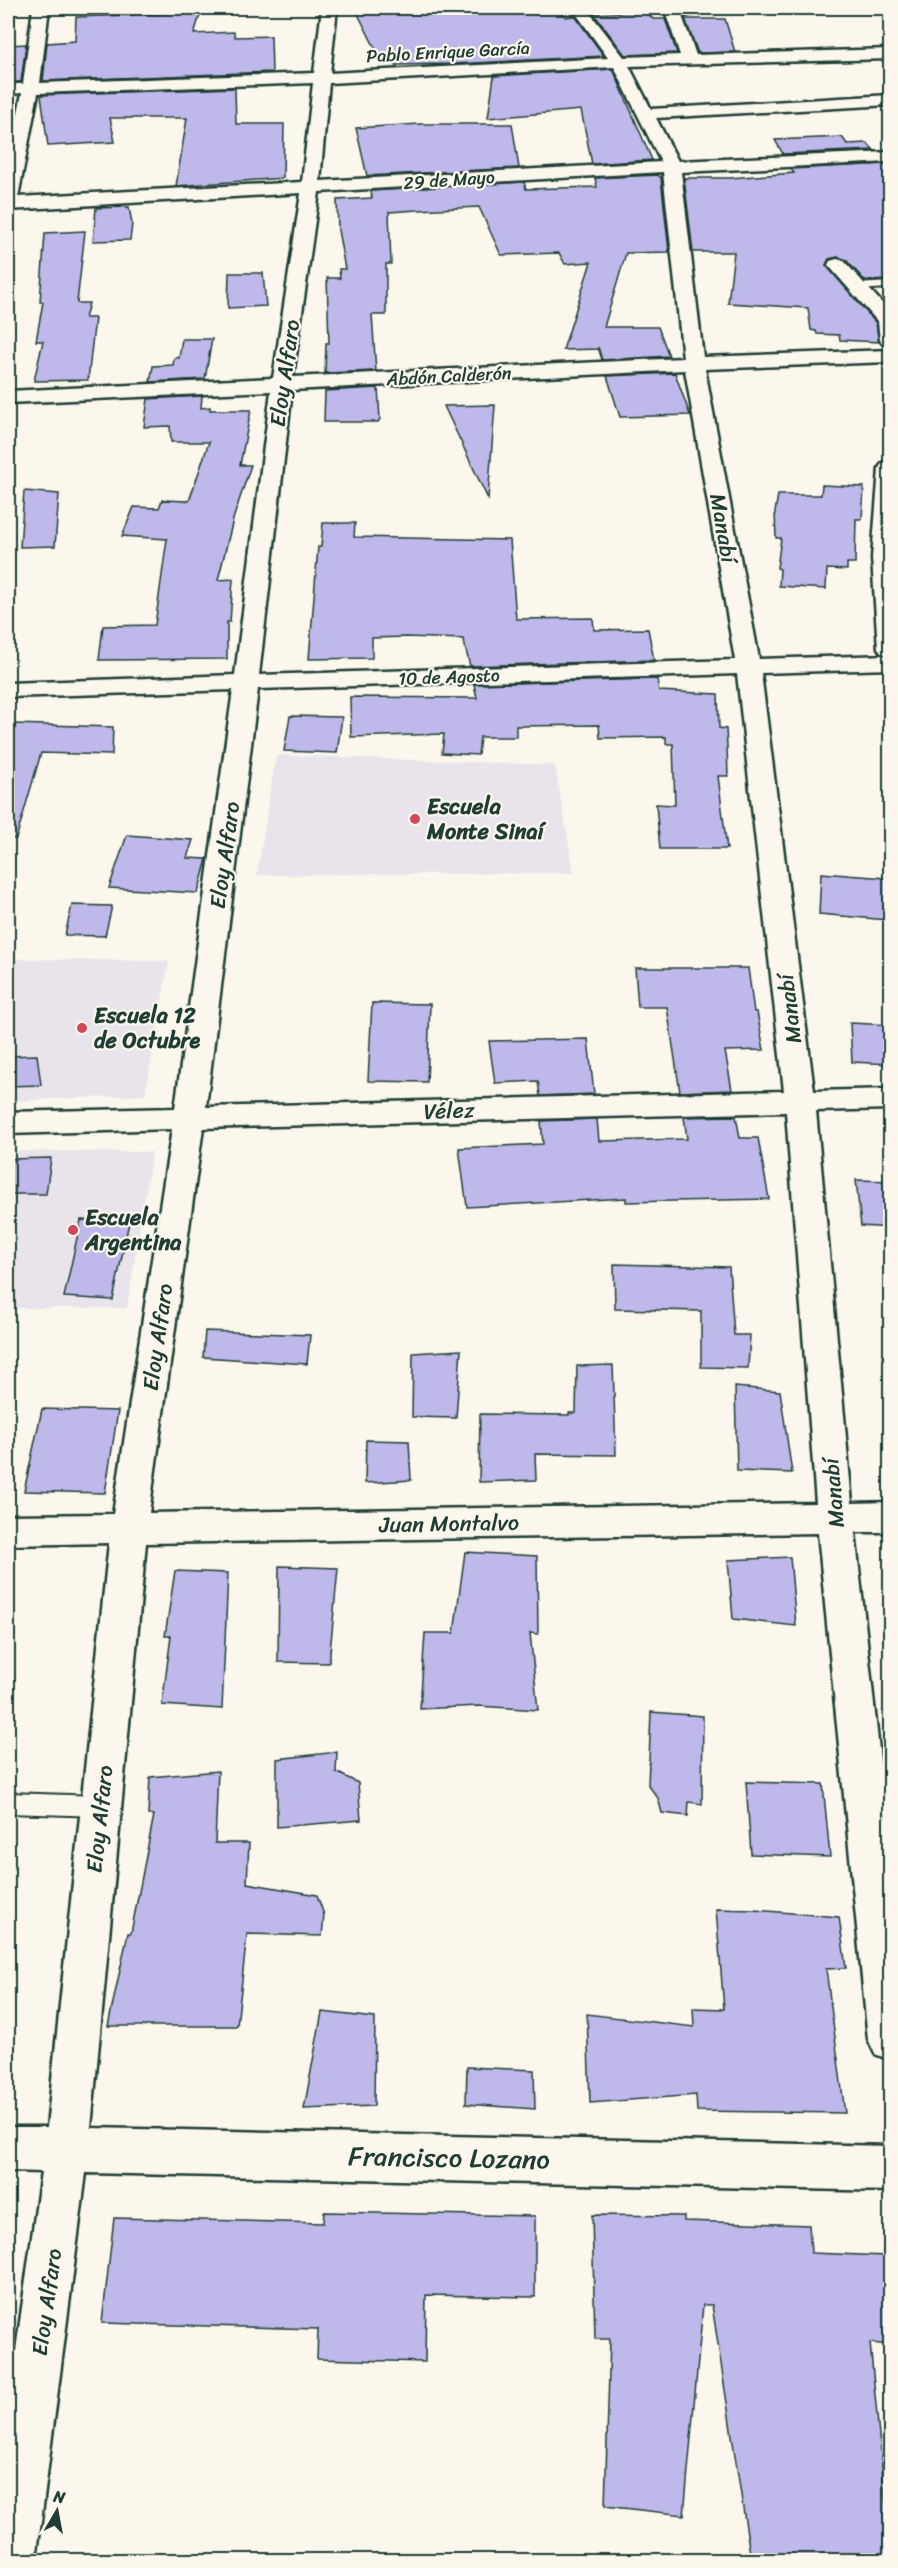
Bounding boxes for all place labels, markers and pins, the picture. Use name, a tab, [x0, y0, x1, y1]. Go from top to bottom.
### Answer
place label: Escuela Monte Sinaí	[426, 787, 547, 851]
marker: Escuela Monte Sinaí	[408, 812, 422, 826]
place label: Escuela 12 de Octubre	[94, 996, 201, 1060]
marker: Escuela 12 de Octubre	[75, 1021, 89, 1035]
place label: Escuela Argentina	[84, 1198, 182, 1262]
marker: Escuela Argentina	[66, 1223, 80, 1237]

